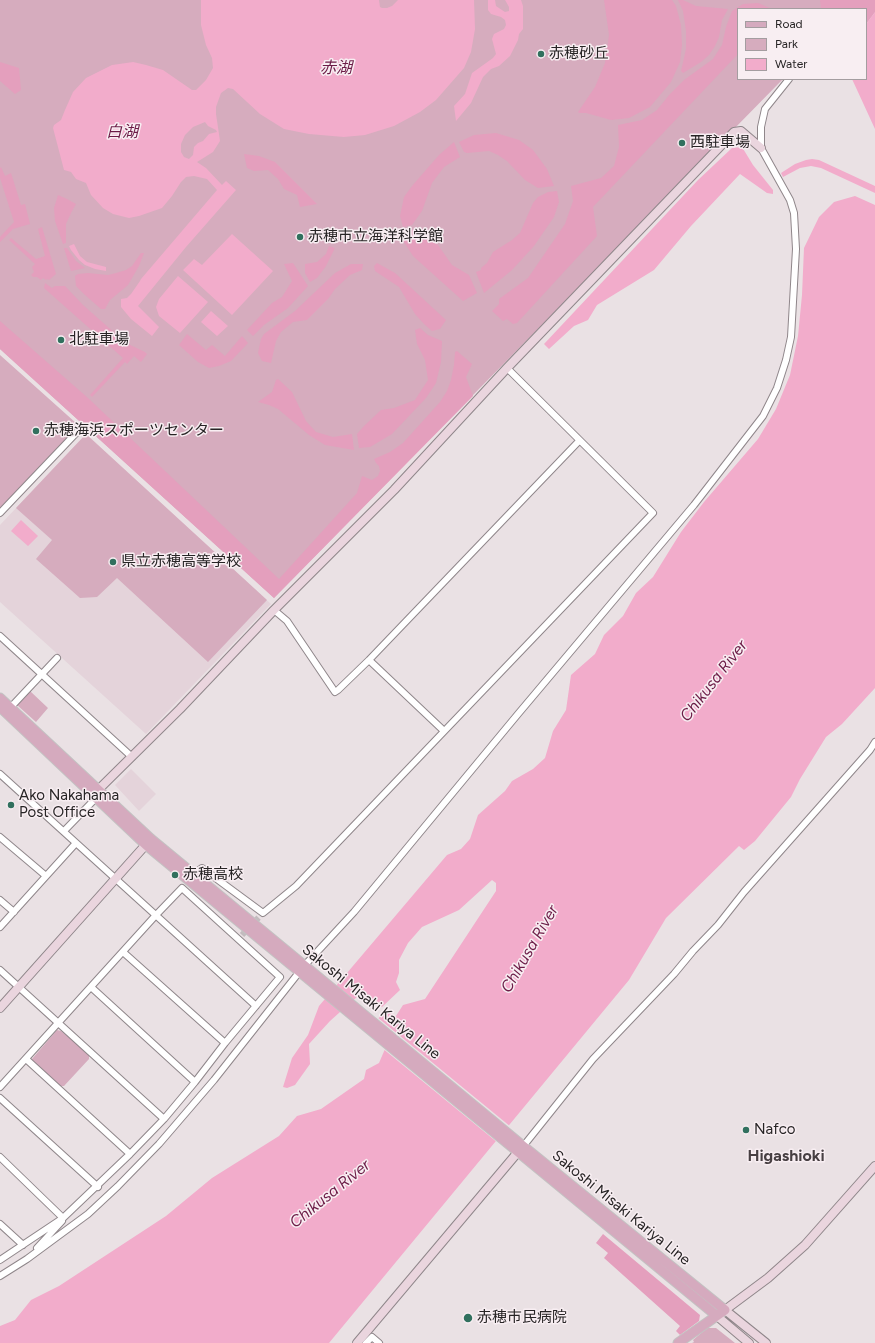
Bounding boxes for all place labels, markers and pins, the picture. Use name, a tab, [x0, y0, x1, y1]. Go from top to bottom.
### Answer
place label: 赤穂砂丘	[549, 45, 609, 63]
marker: 赤穂砂丘	[536, 49, 546, 59]
place label: 西駐車場	[690, 134, 750, 152]
marker: 西駐車場	[677, 138, 687, 148]
place label: 赤穂市立海洋科学館	[308, 228, 443, 246]
marker: 赤穂市立海洋科学館	[295, 232, 305, 242]
place label: 北駐車場	[69, 331, 129, 349]
marker: 北駐車場	[56, 335, 66, 345]
place label: 赤穂海浜スポーツセンター	[44, 422, 224, 440]
marker: 赤穂海浜スポーツセンター	[31, 426, 41, 436]
place label: 県立赤穂高等学校	[121, 553, 241, 571]
marker: 県立赤穂高等学校	[108, 557, 118, 567]
place label: Ako Nakahama Post Office	[19, 787, 119, 822]
marker: Ako Nakahama Post Office	[6, 800, 16, 810]
place label: 赤穂高校	[183, 866, 243, 884]
marker: 赤穂高校	[170, 870, 180, 880]
place label: Nafco	[754, 1121, 796, 1139]
marker: Nafco	[741, 1125, 751, 1135]
place label: 赤穂市民病院	[477, 1309, 567, 1327]
marker: 赤穂市民病院	[462, 1312, 474, 1324]

